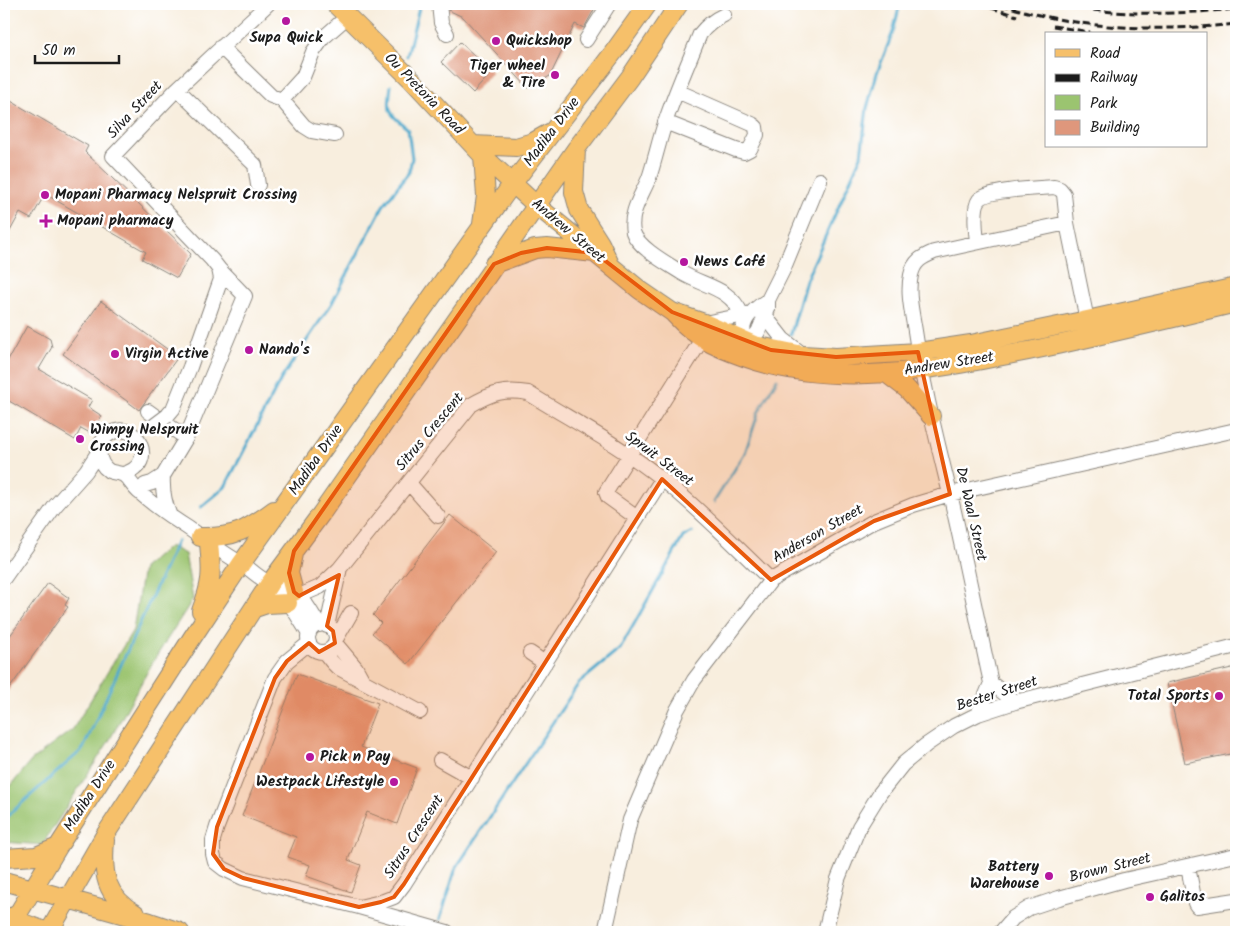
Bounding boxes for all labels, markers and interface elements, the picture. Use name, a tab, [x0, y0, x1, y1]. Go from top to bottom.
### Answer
marker: Supa Quick	[280, 15, 292, 27]
place label: Supa Quick	[250, 26, 323, 50]
place label: Quickshop	[506, 29, 572, 53]
scale bar	[35, 32, 119, 64]
legend	[1045, 32, 1208, 148]
marker: Quickshop	[490, 35, 502, 47]
text: 50 m	[42, 39, 76, 63]
text: Road	[1090, 42, 1121, 66]
street label: Ou Pretoria Road	[378, 47, 470, 141]
place label: Tiger wheel & Tire	[469, 54, 546, 95]
text: Railway	[1090, 66, 1138, 90]
marker: Tiger wheel & Tire	[549, 69, 561, 81]
street label: Silva Street	[101, 75, 169, 145]
street label: Madiba Drive	[518, 92, 586, 172]
text: Park	[1090, 92, 1118, 116]
text: Building	[1090, 116, 1140, 140]
place label: Mopani Pharmacy Nelspruit Crossing	[55, 183, 297, 207]
marker: Mopani Pharmacy Nelspruit Crossing	[39, 189, 51, 201]
street label: Andrew Street	[526, 193, 611, 269]
place label: Mopani pharmacy	[57, 209, 174, 233]
marker: Mopani pharmacy	[39, 214, 53, 228]
place label: News Café	[694, 250, 766, 274]
marker: News Café	[678, 256, 690, 268]
place label: Nando's	[259, 338, 310, 362]
place label: Virgin Active	[125, 342, 209, 366]
marker: Nando's	[243, 344, 255, 356]
street label: Andrew Street	[902, 345, 996, 383]
marker: Virgin Active	[109, 348, 121, 360]
street label: Sitrus Crescent	[390, 387, 470, 477]
place label: Wimpy Nelspruit Crossing	[90, 418, 199, 459]
street label: Madiba Drive	[283, 419, 350, 501]
street label: Spruit Street	[620, 425, 699, 493]
marker: Wimpy Nelspruit Crossing	[74, 433, 86, 445]
street label: De Waal Street	[949, 465, 994, 564]
street label: Anderson Street	[768, 498, 868, 570]
street label: Bester Street	[953, 670, 1041, 718]
place label: Total Sports	[1127, 684, 1209, 708]
marker: Total Sports	[1213, 690, 1225, 702]
place label: Pick n Pay	[320, 745, 391, 769]
marker: Pick n Pay	[304, 751, 316, 763]
street label: Madiba Drive	[58, 755, 123, 837]
place label: Westpack Lifestyle	[256, 770, 385, 794]
marker: Westpack Lifestyle	[388, 776, 400, 788]
street label: Sitrus Crescent	[378, 790, 450, 884]
street label: Brown Street	[1067, 846, 1154, 890]
place label: Battery Warehouse	[970, 855, 1040, 896]
marker: Battery Warehouse	[1043, 870, 1055, 882]
place label: Galitos	[1160, 885, 1205, 909]
marker: Galitos	[1144, 891, 1156, 903]

